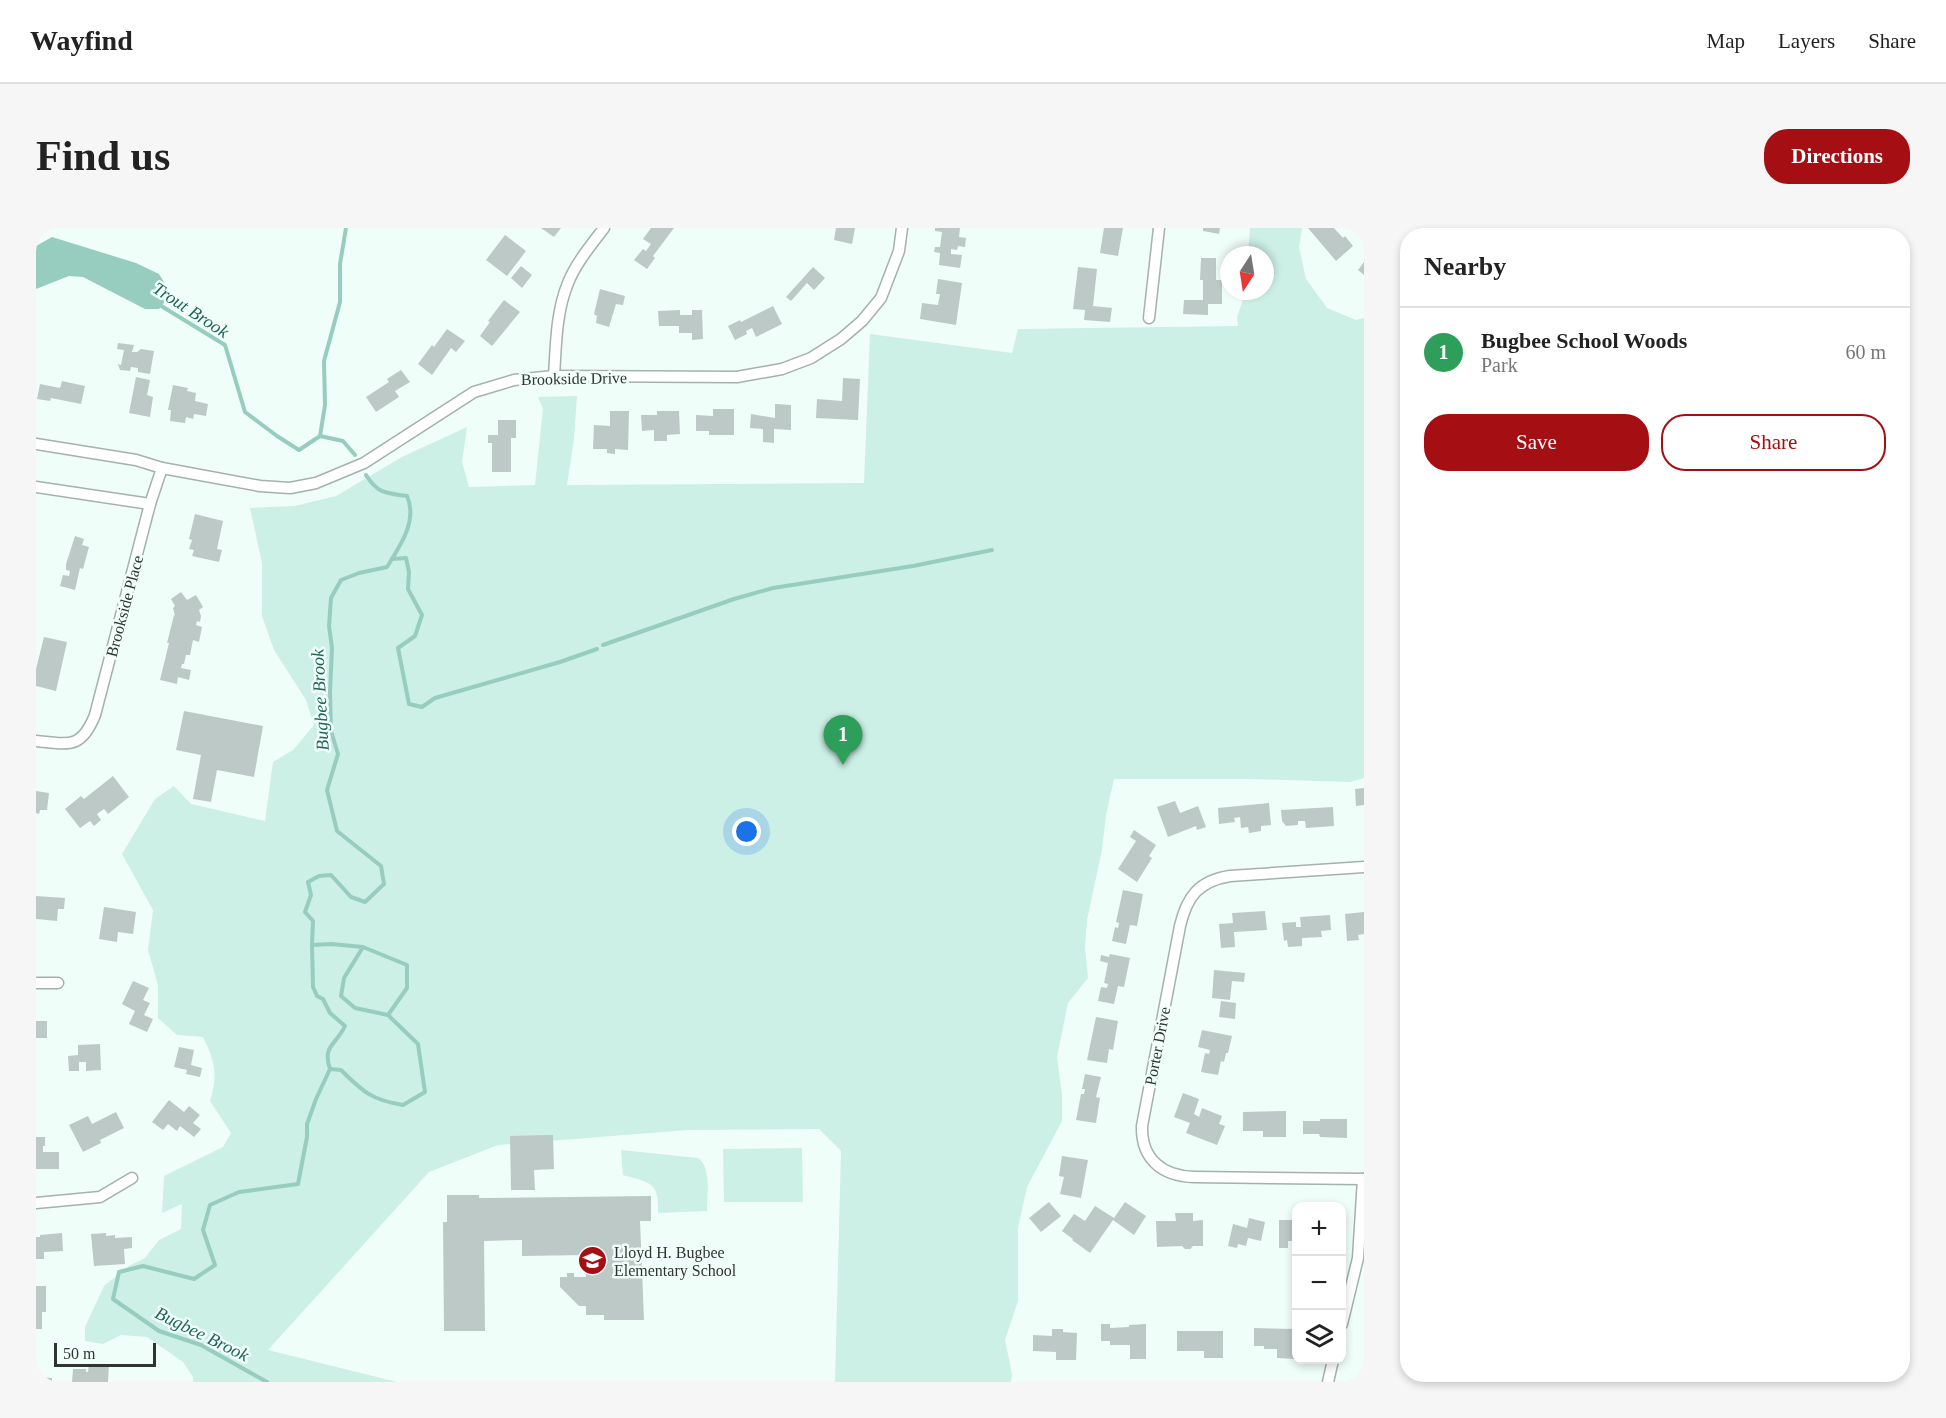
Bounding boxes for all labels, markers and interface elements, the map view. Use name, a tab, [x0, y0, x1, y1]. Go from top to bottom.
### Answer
text: Wayfind	[30, 25, 133, 56]
text: Map	[1707, 29, 1745, 53]
text: Layers	[1778, 29, 1835, 53]
text: Share	[1868, 29, 1916, 53]
button: Directions	[1764, 129, 1910, 184]
text: Find us	[36, 133, 170, 179]
north arrow	[1220, 246, 1274, 300]
text: Nearby	[1424, 252, 1506, 281]
water label: Trout Brook	[149, 278, 233, 342]
text: Bugbee School Woods	[1481, 328, 1687, 353]
text: 1	[1439, 341, 1449, 363]
text: 60 m	[1845, 341, 1886, 363]
text: Park	[1481, 354, 1518, 376]
street label: Brookside Drive	[521, 369, 627, 388]
button: Save	[1424, 414, 1649, 471]
button: Share	[1661, 414, 1886, 471]
street label: Brookside Place	[103, 553, 146, 659]
water label: Bugbee Brook	[307, 648, 333, 751]
pin: 1	[824, 716, 862, 765]
your location	[732, 817, 761, 846]
street label: Porter Drive	[1142, 1005, 1173, 1087]
map controls	[1292, 1202, 1346, 1364]
button: +	[1292, 1202, 1346, 1256]
place label: Lloyd H. Bugbee Elementary School	[614, 1244, 737, 1280]
school or university icon: Lloyd H. Bugbee Elementary School	[577, 1245, 609, 1277]
button: −	[1292, 1256, 1346, 1310]
water label: Bugbee Brook	[152, 1303, 253, 1366]
button: layers	[1292, 1310, 1346, 1364]
scale bar	[54, 1340, 156, 1368]
text: 50 m	[63, 1345, 95, 1362]

